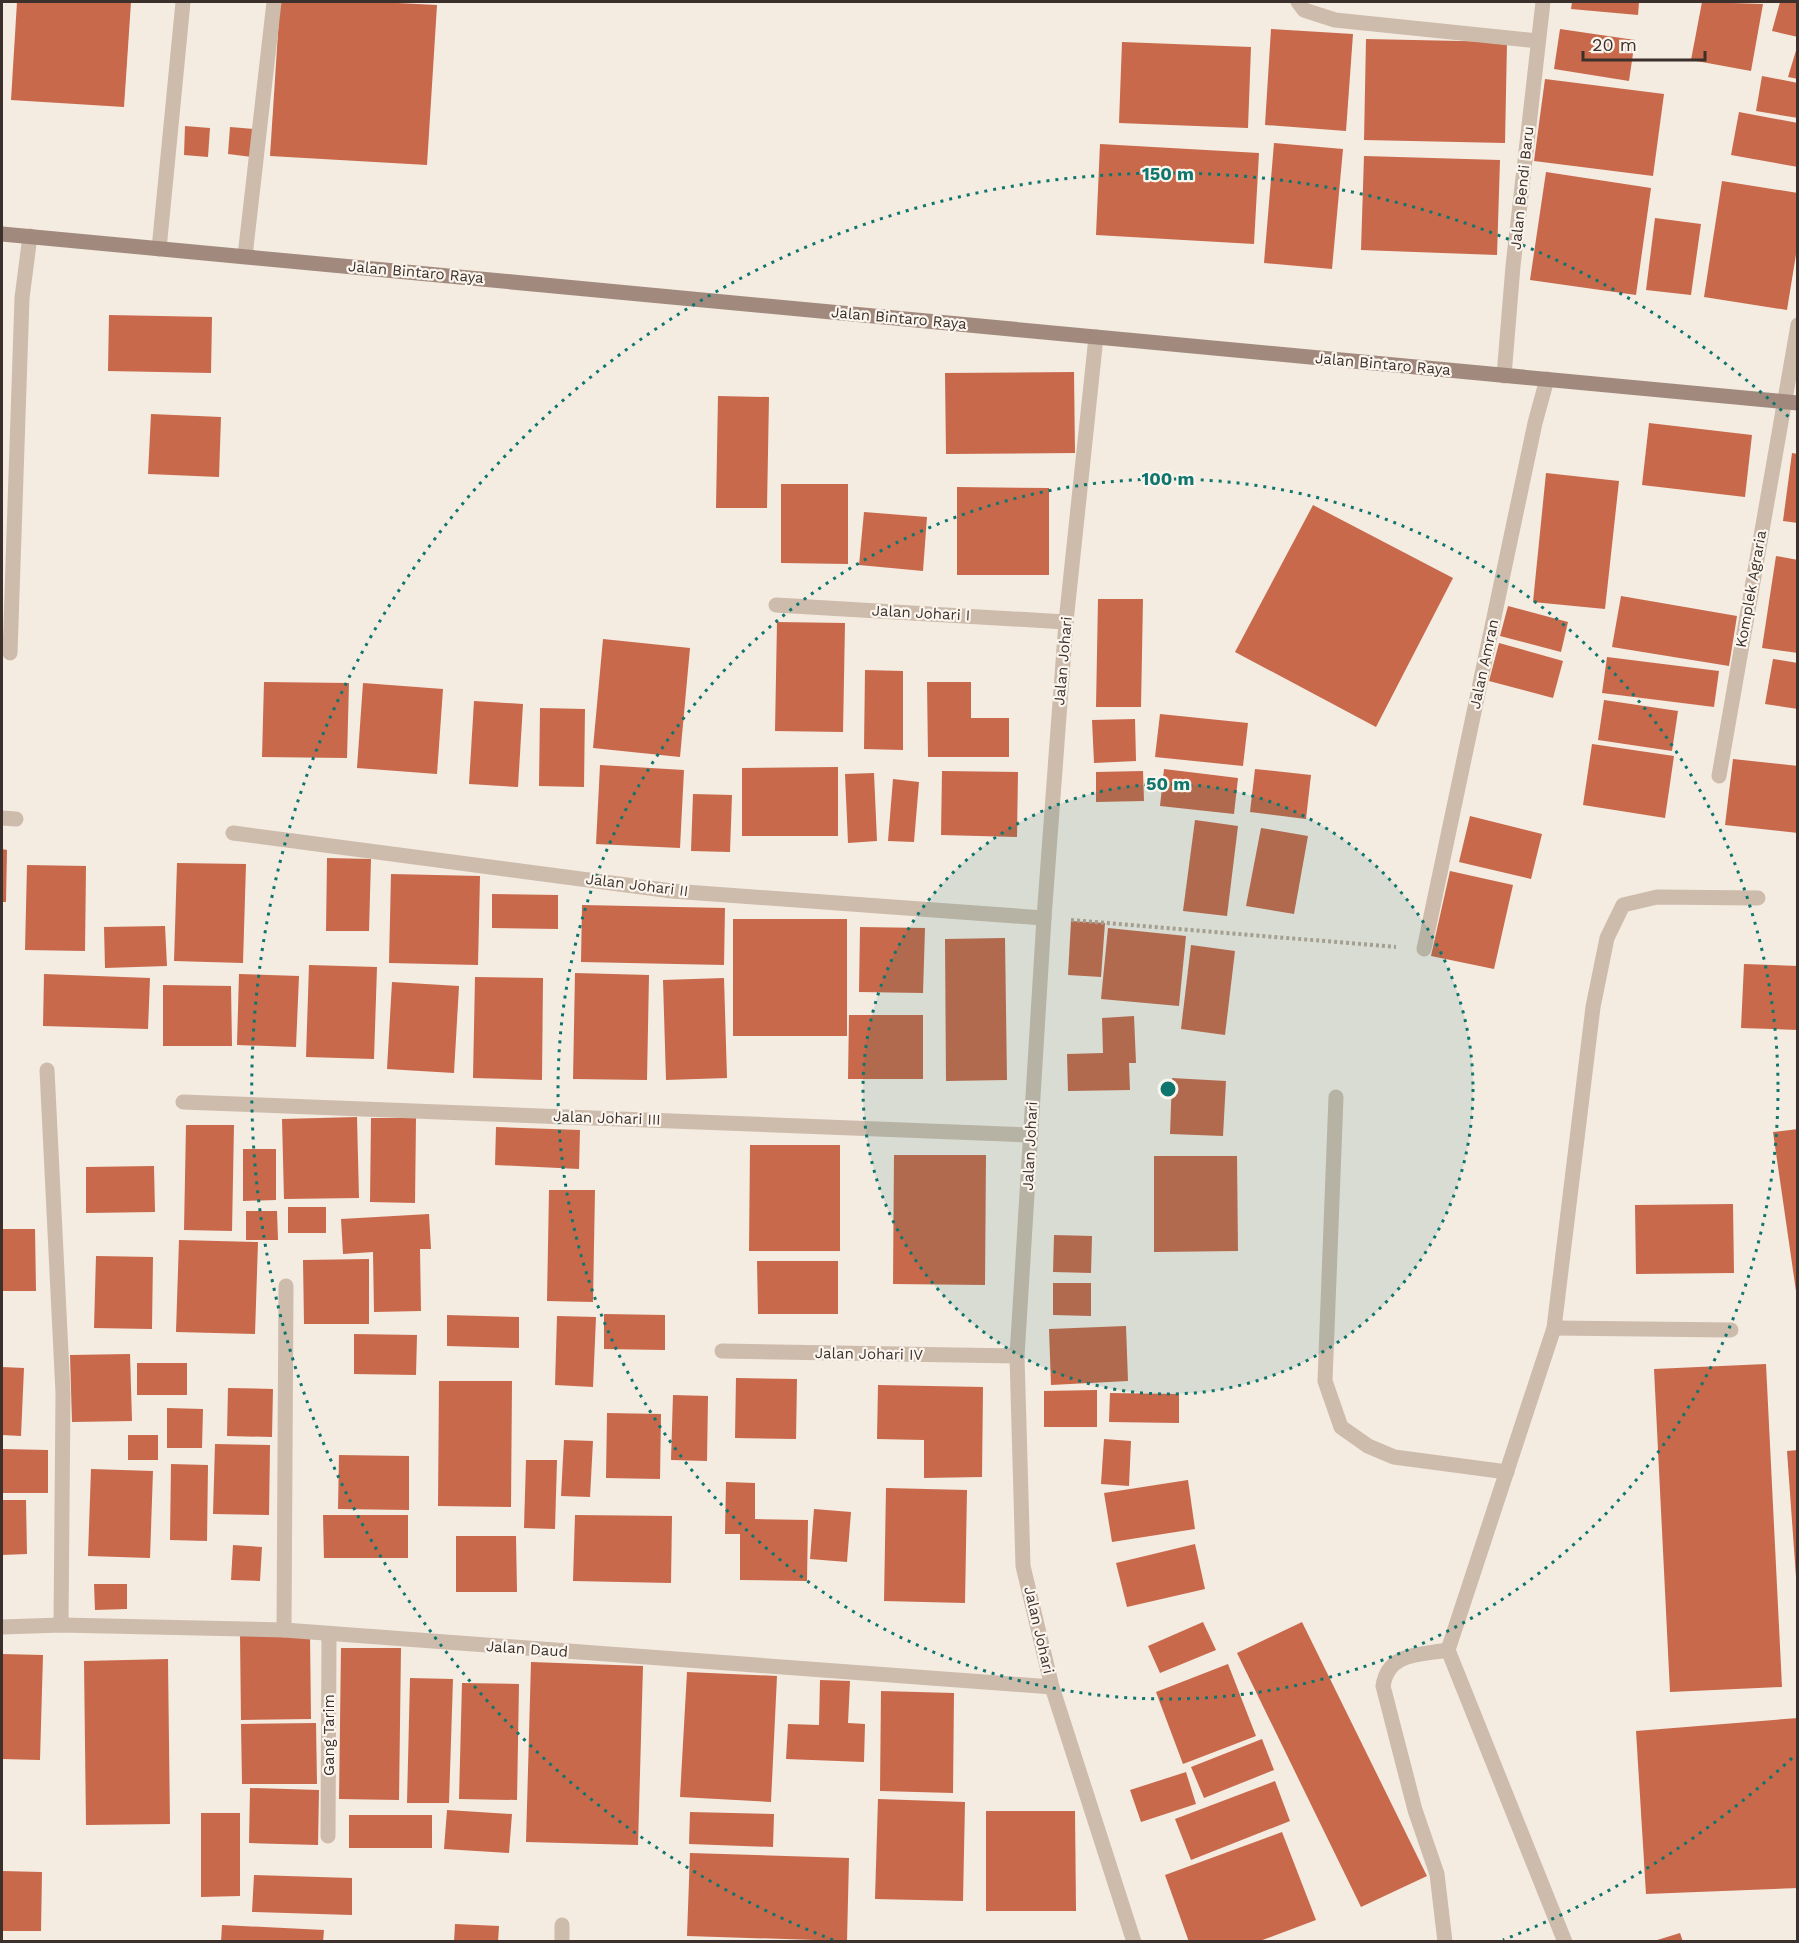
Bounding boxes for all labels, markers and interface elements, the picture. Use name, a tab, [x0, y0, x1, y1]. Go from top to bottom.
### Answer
scale bar	[1583, 24, 1704, 62]
text: 20 m	[1592, 34, 1637, 55]
street label: Jalan Bendi Baru	[1507, 125, 1537, 251]
text: 150 m	[1142, 163, 1194, 184]
street label: Jalan Bintaro Raya	[347, 257, 485, 287]
street label: Jalan Bintaro Raya	[830, 303, 968, 333]
street label: Jalan Bintaro Raya	[1314, 349, 1452, 379]
text: 100 m	[1141, 468, 1195, 489]
street label: Komplek Agraria	[1732, 528, 1770, 649]
street label: Jalan Johari I	[871, 601, 971, 625]
street label: Jalan Johari	[1050, 616, 1076, 706]
street label: Jalan Amran	[1466, 617, 1502, 711]
text: 50 m	[1146, 773, 1190, 794]
street label: Jalan Johari II	[585, 870, 689, 900]
centre of rings	[1158, 1079, 1178, 1099]
street label: Jalan Johari	[1019, 1101, 1041, 1191]
street label: Jalan Johari III	[553, 1107, 661, 1129]
street label: Jalan Johari IV	[815, 1344, 924, 1364]
street label: Jalan Johari	[1020, 1585, 1058, 1675]
street label: Jalan Daud	[485, 1637, 569, 1661]
street label: Gang Tarim	[320, 1694, 338, 1776]

